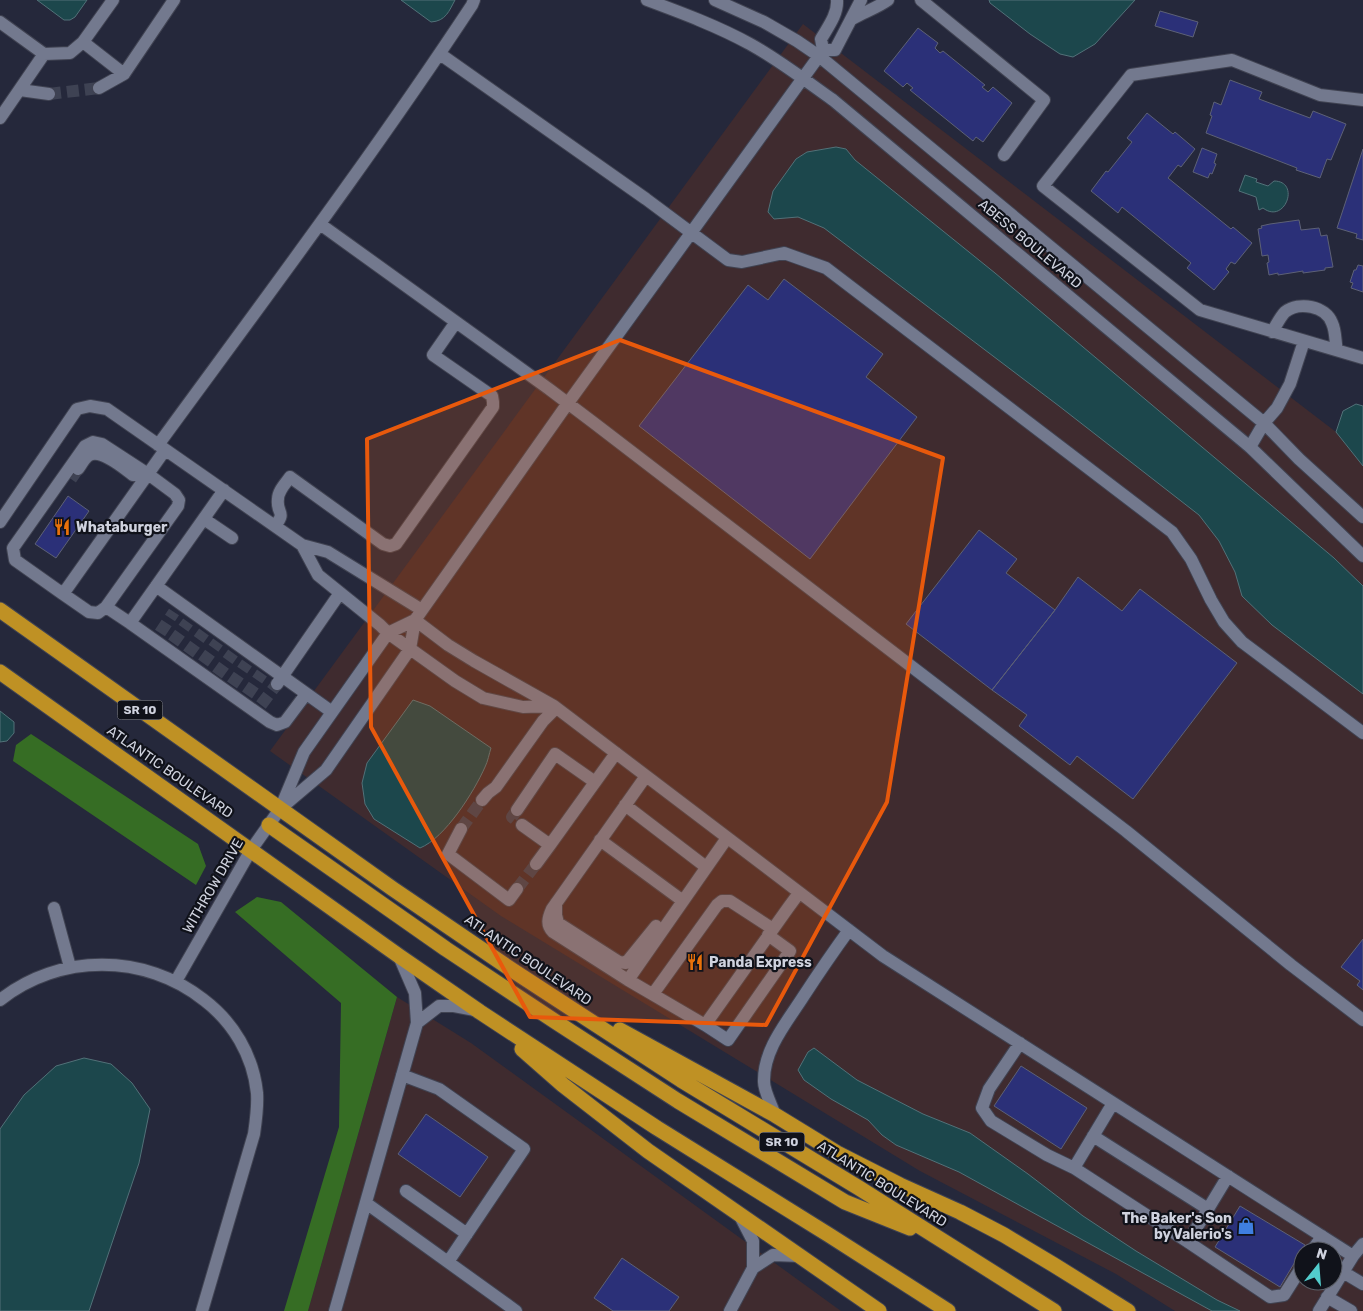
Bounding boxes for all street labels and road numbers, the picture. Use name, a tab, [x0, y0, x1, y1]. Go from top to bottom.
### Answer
street label: ABESS BOULEVARD	[975, 196, 1085, 292]
road number: SR 10	[118, 700, 162, 720]
street label: ATLANTIC BOULEVARD	[104, 722, 236, 822]
street label: WITHROW DRIVE	[179, 836, 247, 936]
street label: ATLANTIC BOULEVARD	[461, 911, 595, 1009]
road number: SR 10	[760, 1132, 804, 1152]
street label: ATLANTIC BOULEVARD	[814, 1137, 950, 1231]

